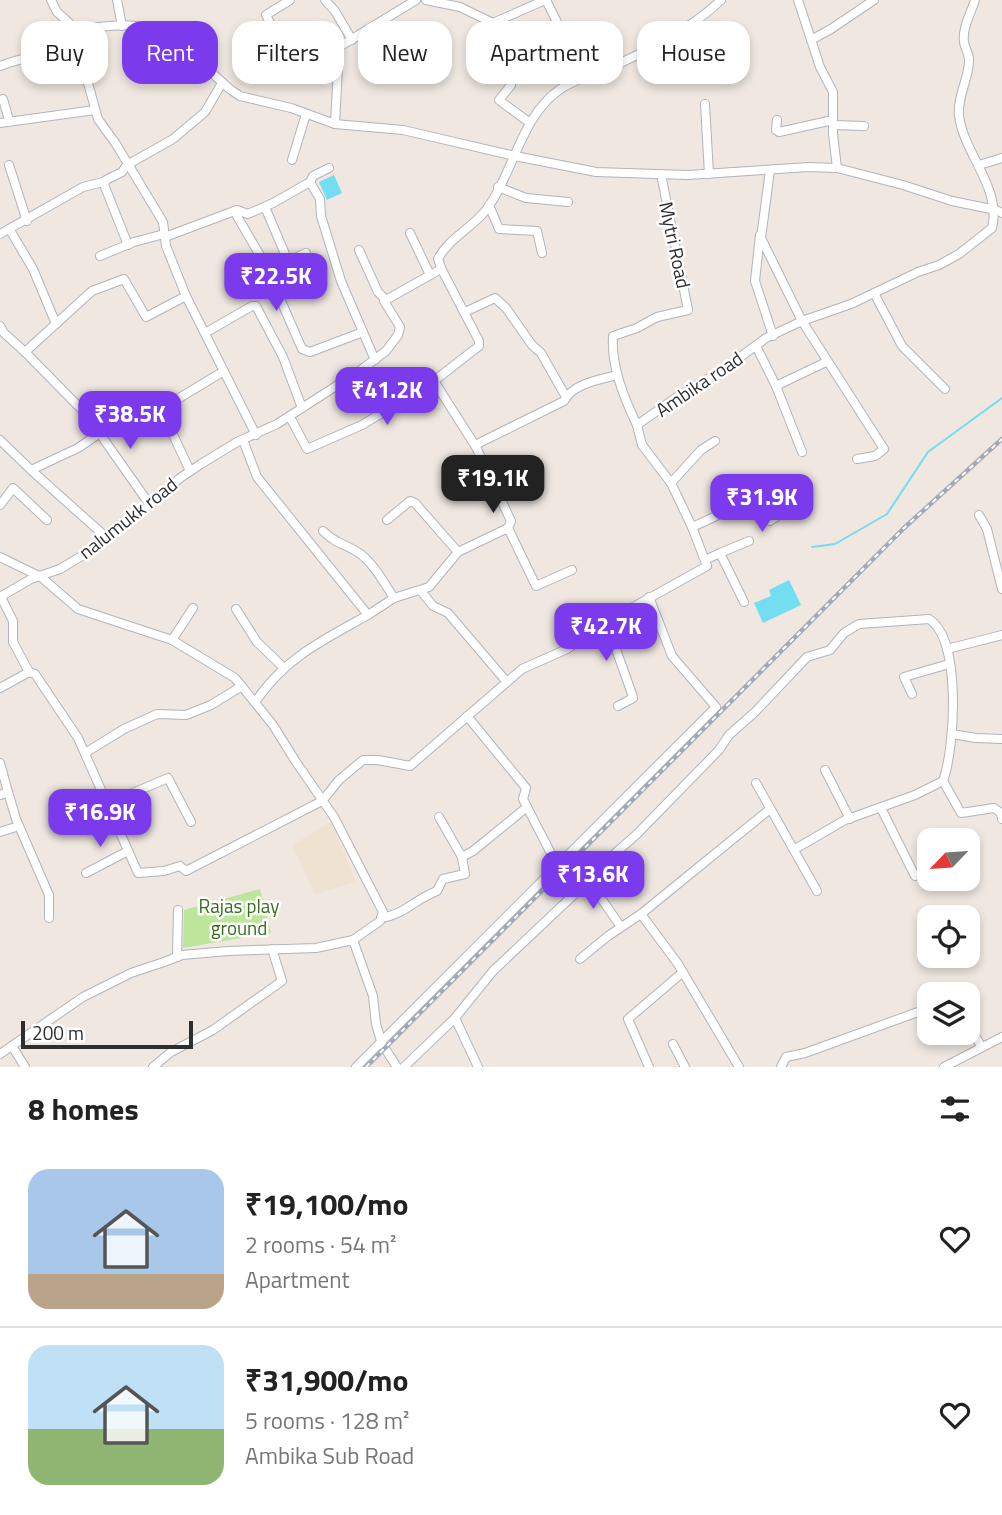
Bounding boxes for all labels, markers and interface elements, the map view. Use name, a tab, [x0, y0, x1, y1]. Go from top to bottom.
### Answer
chip: Buy	[21, 21, 108, 84]
chip: Rent	[122, 21, 218, 84]
chip: Filters	[232, 21, 344, 84]
chip: New	[358, 21, 452, 84]
chip: Apartment	[466, 21, 623, 84]
chip: House	[637, 21, 750, 84]
street label: Mytri Road	[652, 199, 699, 291]
pin: ₹22.5K	[219, 254, 333, 313]
text: ₹22.5K	[240, 258, 312, 293]
street label: Ambika road	[649, 344, 748, 424]
pin: ₹41.2K	[330, 368, 444, 427]
text: ₹41.2K	[351, 372, 423, 407]
pin: ₹38.5K	[73, 392, 187, 451]
text: ₹38.5K	[94, 396, 166, 431]
pin: ₹19.1K	[436, 456, 550, 515]
text: ₹19.1K	[457, 460, 529, 495]
street label: nalumukk road	[72, 470, 183, 566]
pin: ₹31.9K	[705, 475, 819, 534]
text: ₹31.9K	[726, 479, 798, 514]
pin: ₹42.7K	[549, 604, 663, 663]
text: ₹42.7K	[570, 608, 642, 643]
pin: ₹16.9K	[43, 790, 157, 849]
text: ₹16.9K	[64, 794, 136, 829]
north arrow	[917, 828, 980, 891]
map controls	[917, 828, 980, 1045]
pin: ₹13.6K	[536, 852, 650, 911]
text: ₹13.6K	[557, 856, 629, 891]
park label: Rajas play ground	[199, 891, 279, 942]
button: locate	[917, 905, 980, 968]
button: layers	[917, 982, 980, 1045]
scale bar	[21, 1018, 192, 1050]
text: 200 m	[32, 1018, 84, 1047]
text: 8 homes	[28, 1086, 139, 1132]
icon: filters	[936, 1090, 974, 1128]
text: ₹19,100/mo	[245, 1181, 409, 1227]
icon: home	[84, 1197, 168, 1281]
icon: heart	[936, 1220, 974, 1258]
text: 2 rooms · 54 m²	[245, 1227, 396, 1262]
text: Apartment	[245, 1262, 350, 1297]
text: ₹31,900/mo	[245, 1357, 409, 1403]
icon: home	[84, 1373, 168, 1457]
icon: heart	[936, 1396, 974, 1434]
text: 5 rooms · 128 m²	[245, 1403, 409, 1438]
text: Ambika Sub Road	[245, 1438, 414, 1473]

